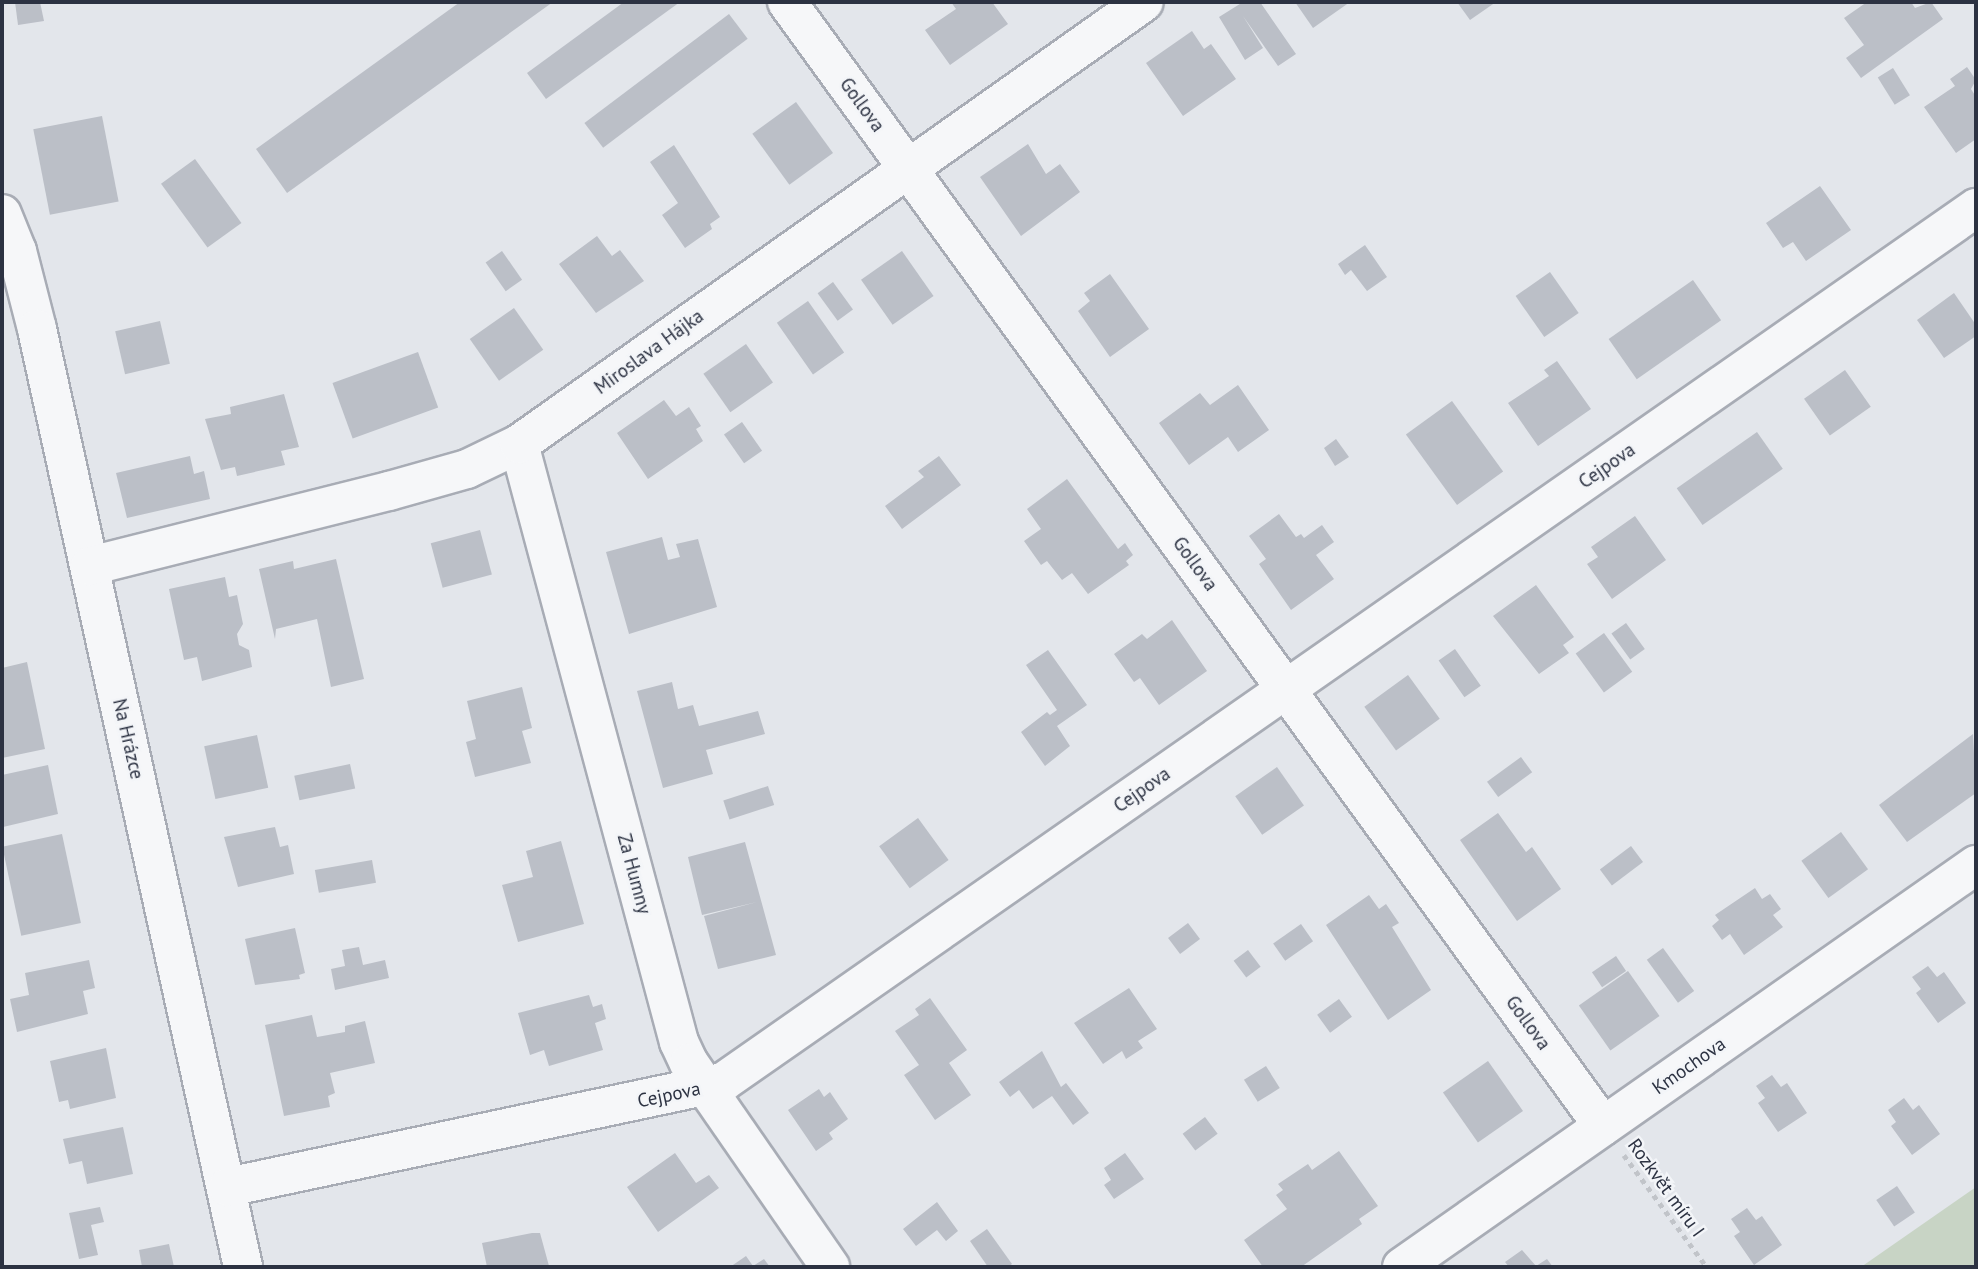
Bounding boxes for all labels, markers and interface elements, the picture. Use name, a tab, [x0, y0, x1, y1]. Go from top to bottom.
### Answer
street label: Gollova	[835, 73, 889, 137]
street label: Miroslava Hájka	[590, 305, 708, 399]
street label: Cejpova	[1574, 438, 1640, 494]
street label: Gollova	[1168, 532, 1222, 596]
street label: Na Hrázce	[108, 697, 148, 781]
street label: Cejpova	[1109, 762, 1175, 818]
street label: Za Humny	[612, 831, 656, 917]
street label: Gollova	[1501, 991, 1555, 1055]
street label: Kmochova	[1648, 1033, 1730, 1099]
street label: Cejpova	[635, 1077, 703, 1113]
street label: Rozkvět míru I	[1623, 1135, 1709, 1241]

